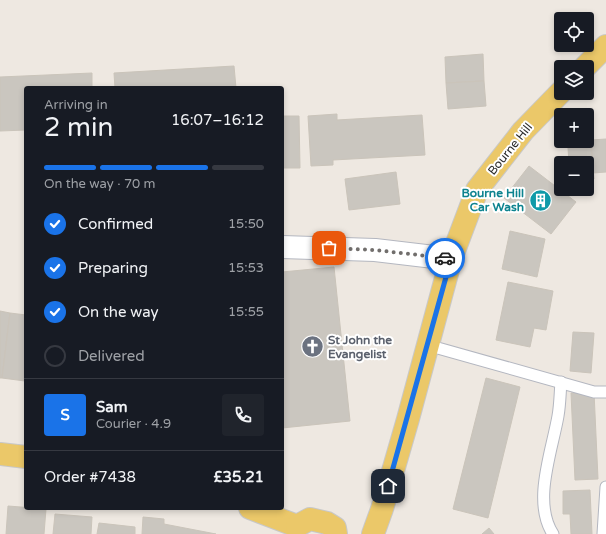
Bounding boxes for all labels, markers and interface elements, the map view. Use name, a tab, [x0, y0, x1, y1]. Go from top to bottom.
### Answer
map controls	[554, 12, 594, 196]
button: locate	[554, 12, 594, 52]
button: layers	[554, 60, 594, 100]
text: Arriving in	[44, 97, 108, 113]
button: +	[554, 108, 594, 148]
text: 16:07–16:12	[171, 111, 264, 129]
text: 2 min	[44, 112, 113, 143]
street label: Bourne Hill	[485, 120, 535, 178]
button: −	[554, 156, 594, 196]
text: On the way · 70 m	[44, 176, 156, 192]
place label: Bourne Hill Car Wash	[461, 186, 524, 214]
building icon: Bourne Hill Car Wash	[527, 187, 553, 213]
icon: check	[44, 213, 66, 235]
text: Confirmed	[78, 215, 153, 233]
text: 15:50	[228, 216, 264, 232]
pin	[312, 231, 346, 265]
icon: bag	[318, 237, 340, 259]
courier	[425, 238, 465, 278]
icon: car	[434, 247, 456, 269]
icon: check	[44, 257, 66, 279]
text: Preparing	[78, 259, 148, 277]
text: 15:53	[228, 260, 264, 276]
icon: check	[44, 301, 66, 323]
text: On the way	[78, 303, 158, 321]
text: 15:55	[228, 304, 264, 320]
place label: St John the Evangelist	[328, 333, 392, 362]
church icon: St John the Evangelist	[299, 334, 325, 360]
text: Delivered	[78, 347, 145, 365]
button: phone	[222, 394, 264, 436]
text: Sam	[96, 398, 127, 416]
text: S	[60, 406, 70, 424]
text: Courier · 4.9	[96, 416, 171, 432]
text: Order #7438	[44, 468, 136, 486]
text: £35.21	[214, 468, 264, 486]
pin	[371, 469, 405, 503]
icon: home	[377, 475, 399, 497]

